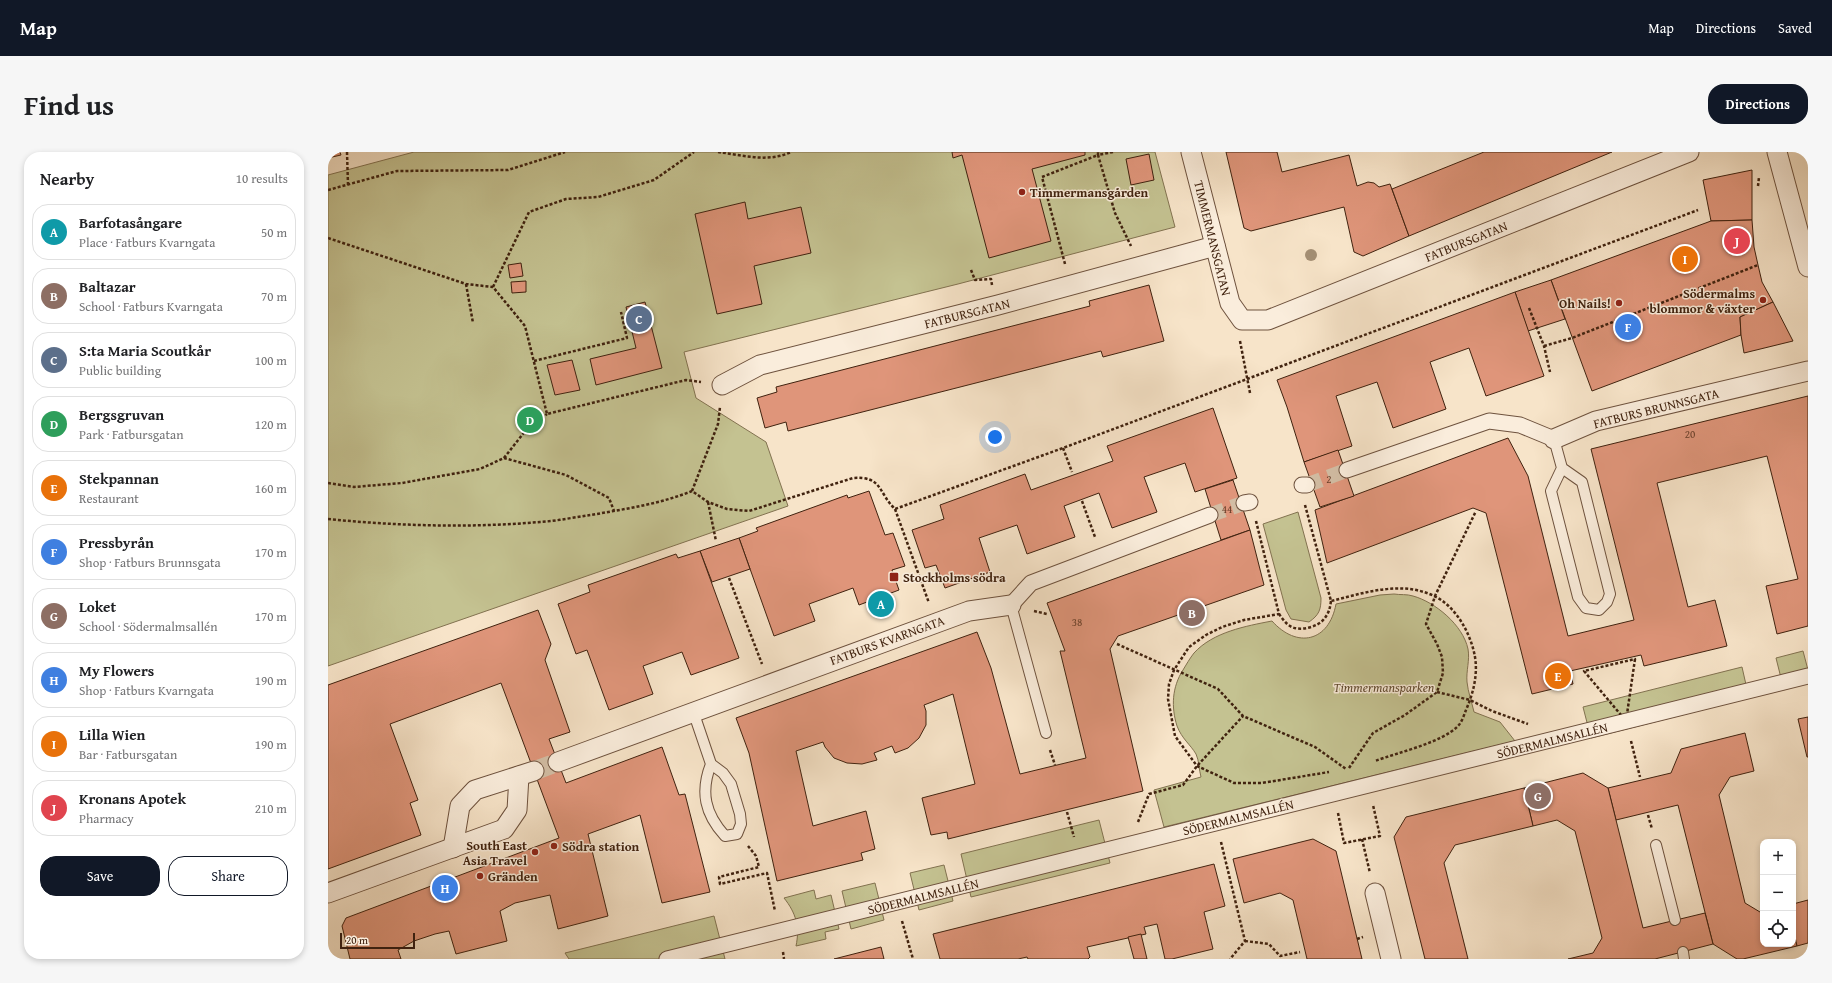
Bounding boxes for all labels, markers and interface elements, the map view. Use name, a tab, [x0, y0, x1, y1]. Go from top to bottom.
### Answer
text: Map	[20, 14, 57, 42]
text: Map	[1648, 18, 1674, 38]
text: Directions	[1696, 18, 1756, 38]
text: Saved	[1778, 18, 1812, 38]
text: Find us	[24, 84, 114, 125]
button: Directions	[1708, 84, 1808, 124]
text: Nearby	[40, 166, 94, 191]
text: 10 results	[236, 169, 288, 188]
street label: TIMMERMANSGATAN	[1189, 179, 1236, 298]
place label: Timmermansgården	[1030, 183, 1149, 202]
marker: Timmermansgården	[1017, 187, 1027, 197]
text: Barfotasångare	[79, 212, 182, 233]
street label: FATBURSGATAN	[1422, 216, 1511, 267]
text: A	[50, 223, 58, 242]
text: 50 m	[261, 223, 287, 242]
pin: J	[1724, 226, 1750, 256]
text: Place · Fatburs Kvarngata	[79, 233, 215, 252]
pin: I	[1672, 244, 1698, 274]
text: Baltazar	[79, 276, 136, 297]
place label: Södermalms blommor & växter	[1649, 284, 1755, 318]
text: B	[50, 287, 58, 306]
text: 70 m	[261, 287, 287, 306]
street label: FATBURSGATAN	[922, 294, 1012, 333]
place label: Oh Nails!	[1559, 294, 1611, 313]
marker: Södermalms blommor & växter	[1758, 295, 1768, 305]
text: School · Fatburs Kvarngata	[79, 297, 223, 316]
marker: Oh Nails!	[1614, 298, 1624, 308]
pin: C	[626, 304, 652, 334]
pin: F	[1615, 312, 1641, 342]
text: S:ta Maria Scoutkår	[79, 340, 211, 361]
text: C	[50, 351, 58, 370]
text: 100 m	[255, 351, 287, 370]
text: Public building	[79, 361, 161, 380]
street label: FATBURS BRUNNSGATA	[1591, 384, 1721, 433]
text: Bergsgruvan	[79, 404, 164, 425]
pin: D	[517, 405, 543, 435]
text: D	[50, 415, 58, 434]
text: 120 m	[255, 415, 287, 434]
text: Park · Fatbursgatan	[79, 425, 183, 444]
house number: 20	[1685, 426, 1695, 442]
your location	[985, 427, 1005, 447]
text: Stekpannan	[79, 468, 159, 489]
house number: 2	[1326, 471, 1332, 487]
text: E	[51, 479, 57, 498]
text: 160 m	[255, 479, 287, 498]
text: Restaurant	[79, 489, 139, 508]
house number: 44	[1222, 501, 1232, 517]
text: Pressbyrån	[79, 532, 154, 553]
text: F	[51, 543, 57, 562]
text: 170 m	[255, 543, 287, 562]
text: Shop · Fatburs Brunnsgata	[79, 553, 221, 572]
place label: Stockholms södra	[903, 568, 1006, 587]
marker: Stockholms södra	[888, 571, 900, 583]
pin: A	[868, 589, 894, 619]
text: Loket	[79, 596, 116, 617]
pin: B	[1179, 598, 1205, 628]
text: G	[50, 607, 58, 626]
text: 170 m	[255, 607, 287, 626]
street label: FATBURS KVARNGATA	[827, 611, 947, 670]
house number: 38	[1072, 614, 1082, 630]
text: School · Södermalmsallén	[79, 617, 217, 636]
text: My Flowers	[79, 660, 154, 681]
pin: E	[1545, 661, 1571, 691]
text: H	[49, 671, 59, 690]
text: 190 m	[255, 671, 287, 690]
park label: Timmermansparken	[1334, 678, 1435, 697]
text: Shop · Fatburs Kvarngata	[79, 681, 214, 700]
street label: SÖDERMALMSALLÉN	[1495, 717, 1610, 763]
text: Lilla Wien	[79, 724, 145, 745]
text: I	[52, 735, 56, 754]
text: 190 m	[255, 735, 287, 754]
text: Bar · Fatbursgatan	[79, 745, 177, 764]
pin: G	[1525, 781, 1551, 811]
text: Kronans Apotek	[79, 788, 186, 809]
street label: SÖDERMALMSALLÉN	[1181, 794, 1296, 840]
text: J	[52, 799, 56, 818]
text: 210 m	[255, 799, 287, 818]
text: Pharmacy	[79, 809, 134, 828]
place label: South East Asia Travel	[463, 836, 527, 870]
place label: Södra station	[562, 837, 640, 856]
map controls	[1760, 839, 1796, 947]
button: +	[1760, 839, 1796, 875]
marker: Södra station	[549, 841, 559, 851]
marker: South East Asia Travel	[530, 847, 540, 857]
button: Save	[40, 856, 160, 896]
button: Share	[168, 856, 288, 896]
place label: Gränden	[488, 867, 538, 886]
marker: Gränden	[475, 871, 485, 881]
pin: H	[432, 873, 458, 903]
street label: SÖDERMALMSALLÉN	[866, 873, 981, 919]
button: −	[1760, 875, 1796, 911]
button: locate	[1760, 911, 1796, 947]
scale bar	[340, 931, 415, 950]
text: 20 m	[346, 932, 368, 948]

